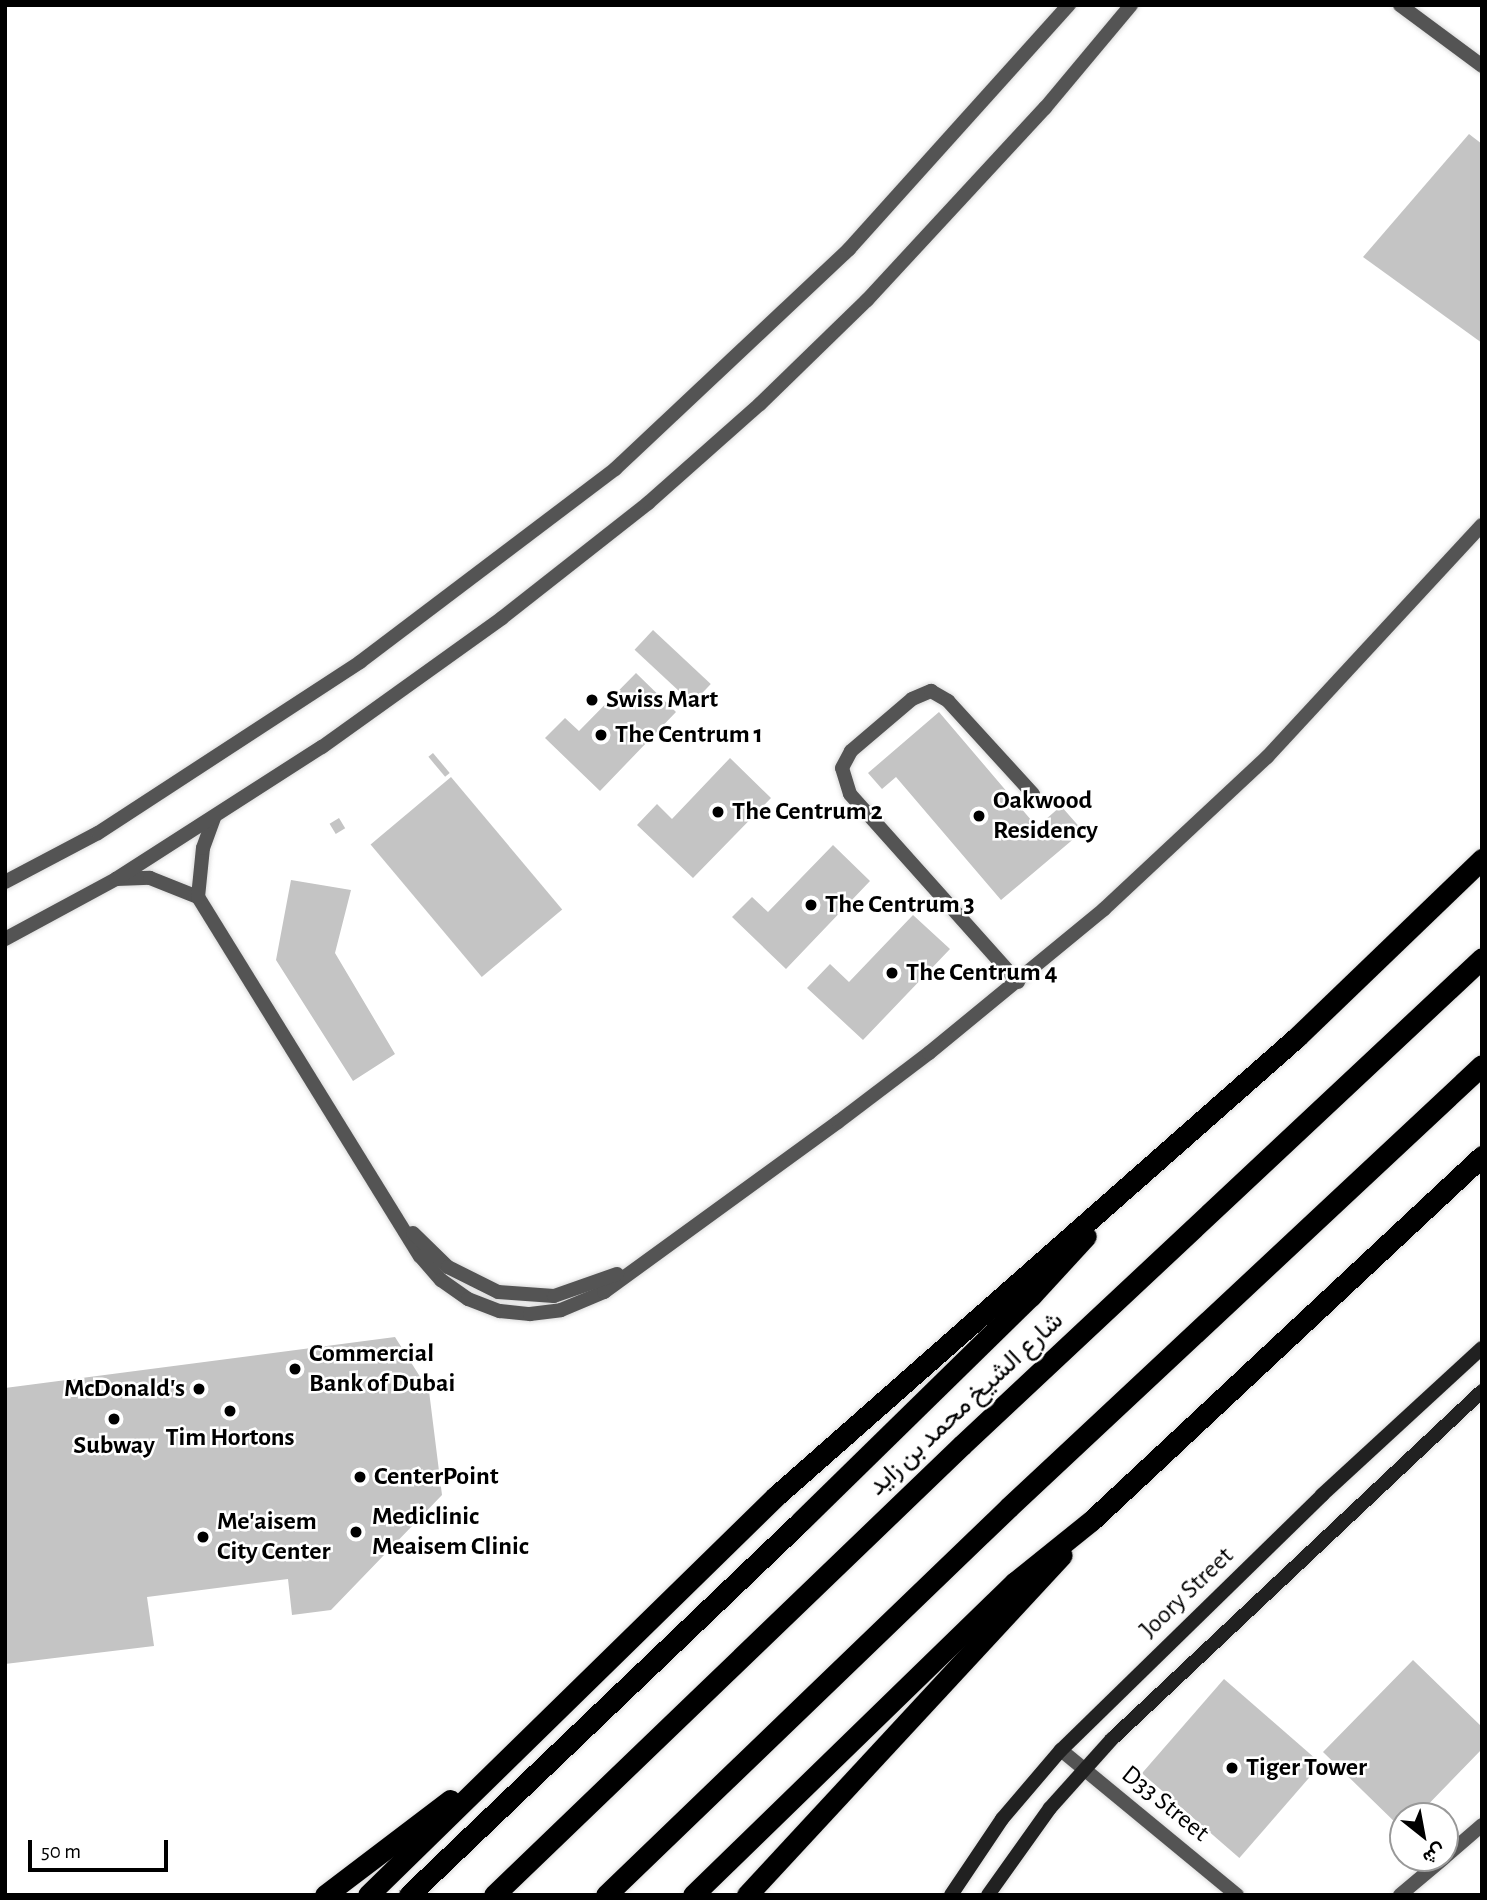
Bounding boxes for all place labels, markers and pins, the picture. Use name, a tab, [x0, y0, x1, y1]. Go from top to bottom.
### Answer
place label: Swiss Mart	[606, 684, 718, 716]
marker: Swiss Mart	[584, 692, 600, 708]
place label: The Centrum 1	[615, 719, 763, 751]
marker: The Centrum 1	[593, 727, 609, 743]
place label: Oakwood Residency	[993, 785, 1098, 846]
place label: The Centrum 2	[732, 796, 883, 828]
marker: The Centrum 2	[710, 804, 726, 820]
marker: Oakwood Residency	[971, 808, 987, 824]
place label: The Centrum 3	[825, 889, 975, 921]
marker: The Centrum 3	[803, 897, 819, 913]
place label: The Centrum 4	[906, 957, 1058, 989]
marker: The Centrum 4	[884, 965, 900, 981]
place label: Commercial Bank of Dubai	[309, 1338, 455, 1400]
marker: Commercial Bank of Dubai	[287, 1361, 303, 1377]
place label: McDonald's	[64, 1373, 185, 1405]
marker: McDonald's	[191, 1381, 207, 1397]
marker: Tim Hortons	[222, 1403, 238, 1419]
marker: Subway	[106, 1411, 122, 1427]
place label: Tim Hortons	[165, 1422, 295, 1454]
place label: Subway	[73, 1430, 155, 1462]
place label: CenterPoint	[374, 1461, 498, 1493]
marker: CenterPoint	[352, 1469, 368, 1485]
place label: Mediclinic Meaisem Clinic	[372, 1501, 529, 1562]
place label: Me'aisem City Center	[217, 1506, 331, 1568]
marker: Mediclinic Meaisem Clinic	[346, 1522, 366, 1542]
marker: Me'aisem City Center	[195, 1529, 211, 1545]
place label: Tiger Tower	[1246, 1752, 1367, 1784]
marker: Tiger Tower	[1224, 1760, 1240, 1776]

